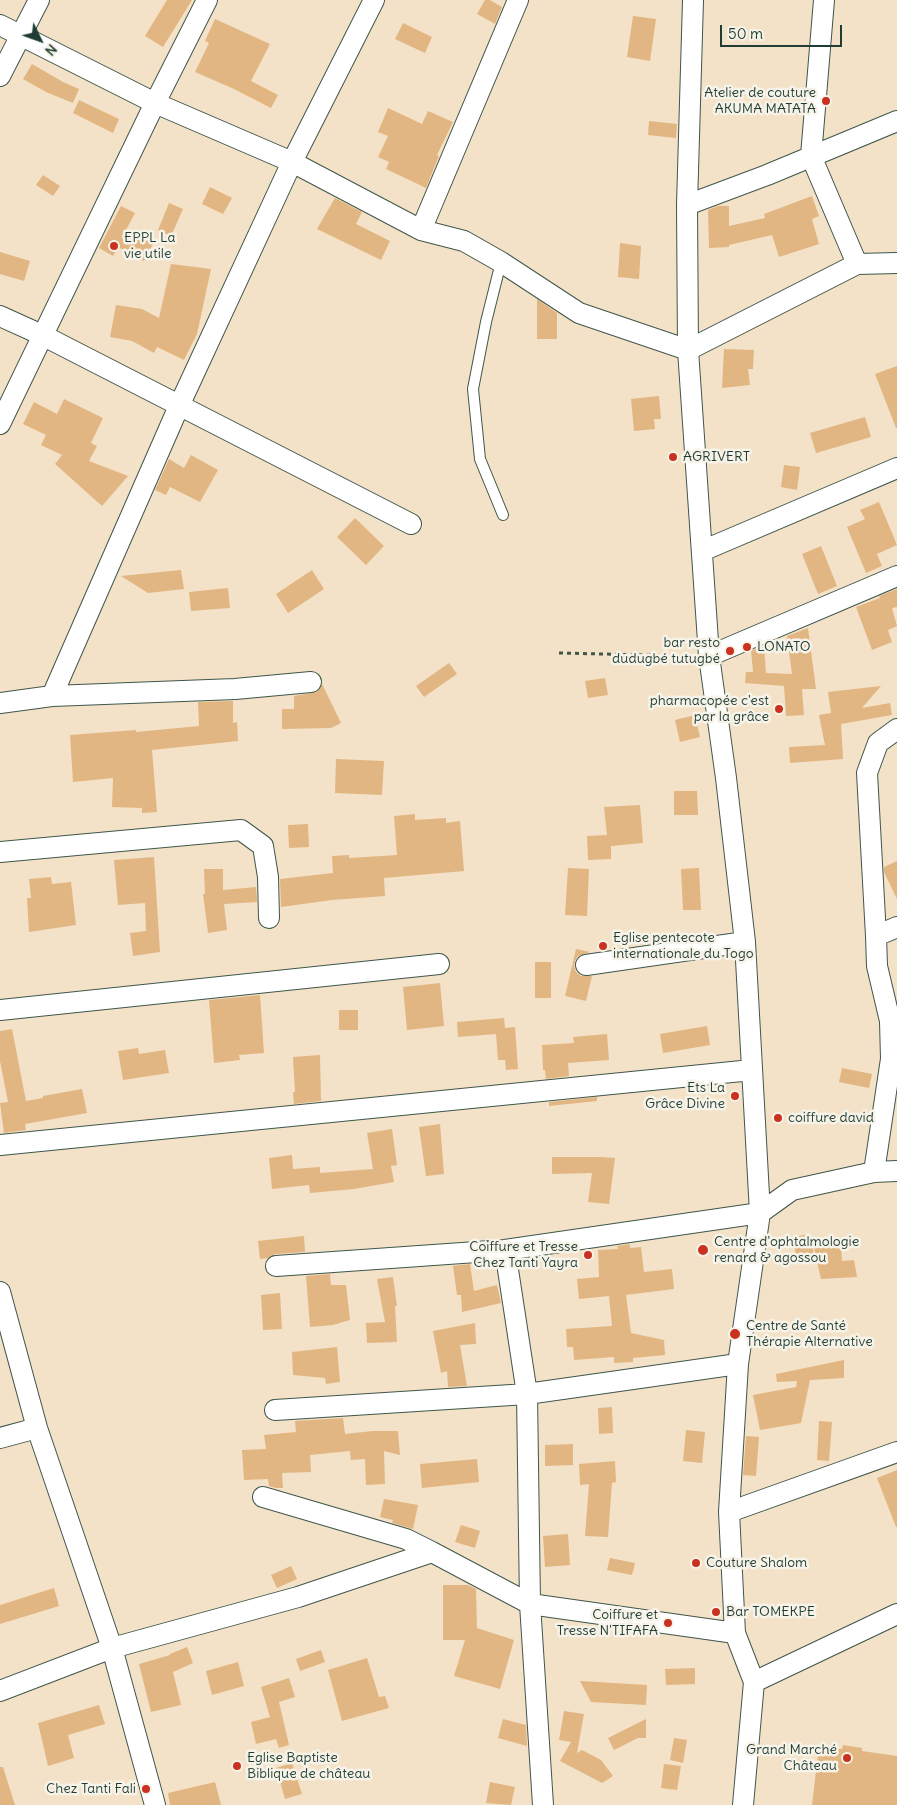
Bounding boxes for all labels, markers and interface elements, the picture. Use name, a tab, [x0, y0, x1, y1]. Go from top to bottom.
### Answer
north arrow	[15, 15, 65, 65]
scale bar	[722, 15, 844, 47]
text: 50 m	[728, 24, 763, 43]
text: N	[41, 40, 61, 60]
place label: Atelier de couture AKUMA MATATA	[704, 85, 816, 118]
marker: Atelier de couture AKUMA MATATA	[820, 95, 832, 107]
place label: EPPL La vie utile	[124, 230, 176, 262]
marker: EPPL La vie utile	[108, 240, 120, 252]
place label: AGRIVERT	[683, 449, 750, 465]
marker: AGRIVERT	[667, 451, 679, 463]
place label: bar resto dudugbé tutugbé	[612, 635, 720, 668]
place label: LONATO	[757, 639, 811, 655]
marker: LONATO	[741, 641, 753, 653]
marker: bar resto dudugbé tutugbé	[724, 645, 736, 657]
place label: pharmacopée c'est par la grâce	[650, 693, 769, 726]
marker: pharmacopée c'est par la grâce	[773, 703, 785, 715]
place label: Eglise pentecote internationale du Togo	[613, 930, 754, 962]
marker: Eglise pentecote internationale du Togo	[597, 940, 609, 952]
place label: Ets La Grâce Divine	[645, 1080, 725, 1112]
marker: Ets La Grâce Divine	[729, 1090, 741, 1102]
place label: coiffure david	[788, 1110, 874, 1126]
marker: coiffure david	[772, 1112, 784, 1124]
place label: Centre d'ophtalmologie renard & agossou	[714, 1234, 859, 1266]
place label: Coiffure et Tresse Chez Tanti Yayra	[469, 1239, 578, 1272]
marker: Centre d'ophtalmologie renard & agossou	[696, 1243, 710, 1257]
marker: Coiffure et Tresse Chez Tanti Yayra	[582, 1249, 594, 1261]
place label: Centre de Santé Thérapie Alternative	[746, 1318, 873, 1350]
marker: Centre de Santé Thérapie Alternative	[728, 1327, 742, 1341]
place label: Couture Shalom	[706, 1555, 807, 1571]
marker: Couture Shalom	[690, 1557, 702, 1569]
place label: Bar TOMEKPE	[726, 1604, 815, 1620]
marker: Bar TOMEKPE	[710, 1606, 722, 1618]
place label: Coiffure et Tresse N'TIFAFA	[557, 1607, 658, 1640]
marker: Coiffure et Tresse N'TIFAFA	[662, 1617, 674, 1629]
place label: Grand Marché Château	[746, 1742, 837, 1774]
place label: Eglise Baptiste Biblique de château	[247, 1750, 370, 1782]
marker: Grand Marché Château	[841, 1752, 853, 1764]
marker: Eglise Baptiste Biblique de château	[231, 1760, 243, 1772]
place label: Chez Tanti Fali	[46, 1781, 136, 1797]
marker: Chez Tanti Fali	[140, 1783, 152, 1795]

